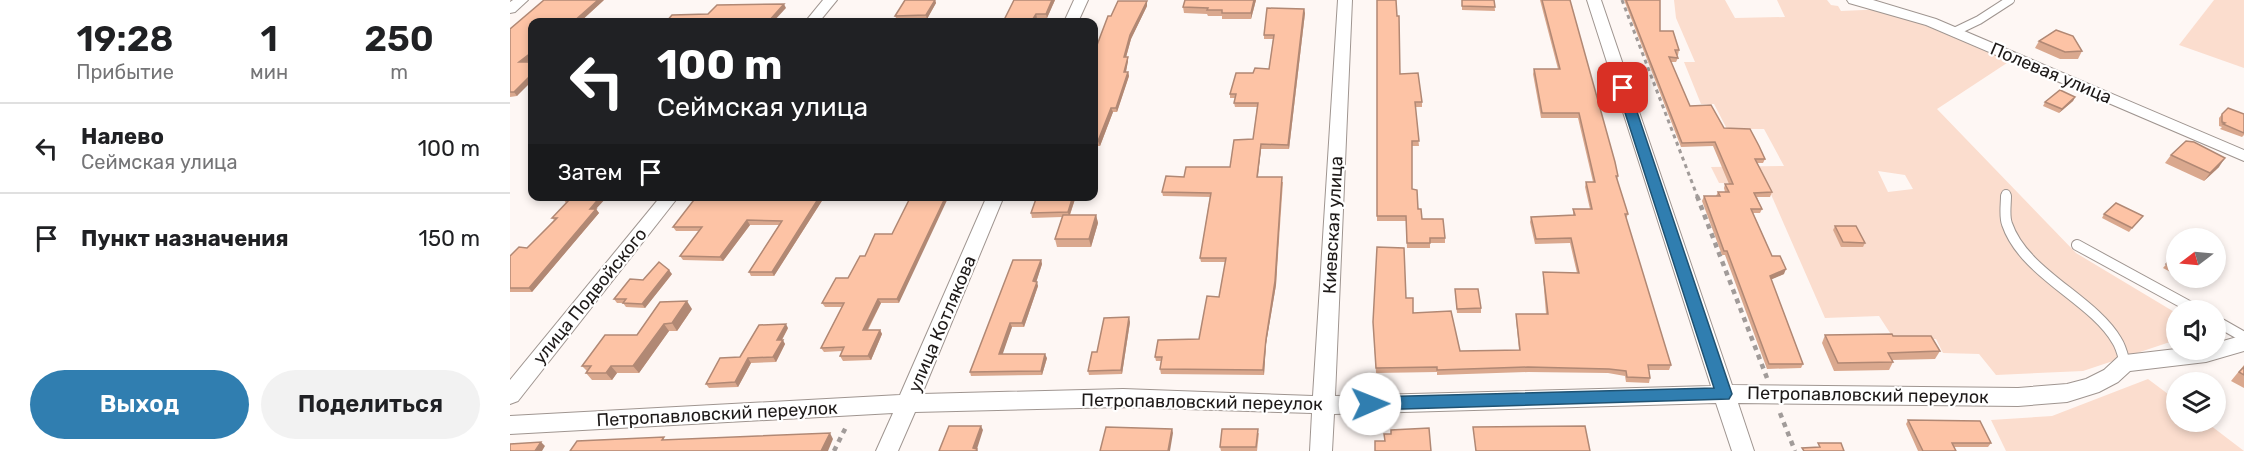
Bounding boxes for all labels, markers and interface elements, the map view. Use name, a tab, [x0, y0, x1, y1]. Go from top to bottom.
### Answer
text: 19:28	[77, 17, 173, 60]
text: 1	[260, 17, 278, 60]
text: 250	[364, 17, 434, 60]
street label: Полевая улица	[1987, 38, 2115, 108]
text: 100 m	[657, 40, 782, 90]
icon: left	[558, 42, 636, 120]
text: Прибытие	[76, 60, 174, 84]
text: мин	[250, 60, 288, 84]
text: m	[390, 60, 408, 84]
pin	[1597, 62, 1648, 113]
icon: arrive	[1606, 71, 1639, 104]
text: Сеймская улица	[657, 91, 868, 123]
text: Налево	[81, 123, 164, 150]
icon: left	[30, 132, 63, 165]
text: 100 m	[418, 135, 480, 162]
text: Сеймская улица	[81, 150, 237, 174]
street label: Киевская улица	[1318, 155, 1348, 295]
icon: arrive	[634, 156, 667, 189]
text: Затем	[558, 159, 622, 186]
icon: arrive	[30, 222, 63, 255]
street label: улица Подвойского	[528, 223, 652, 369]
text: Пункт назначения	[81, 225, 289, 252]
text: 150 m	[419, 225, 480, 252]
north arrow	[2166, 228, 2226, 288]
map controls	[2166, 228, 2226, 432]
street label: улица Котлякова	[903, 252, 981, 396]
button: sound	[2166, 300, 2226, 360]
button: Выход	[30, 370, 249, 439]
button: Поделиться	[261, 370, 480, 439]
position arrow	[1338, 372, 1402, 436]
button: layers	[2166, 372, 2226, 432]
street label: Петропавловский переулок	[1747, 382, 1989, 408]
street label: Петропавловский переулок	[1081, 389, 1323, 415]
street label: Петропавловский переулок	[596, 397, 839, 431]

